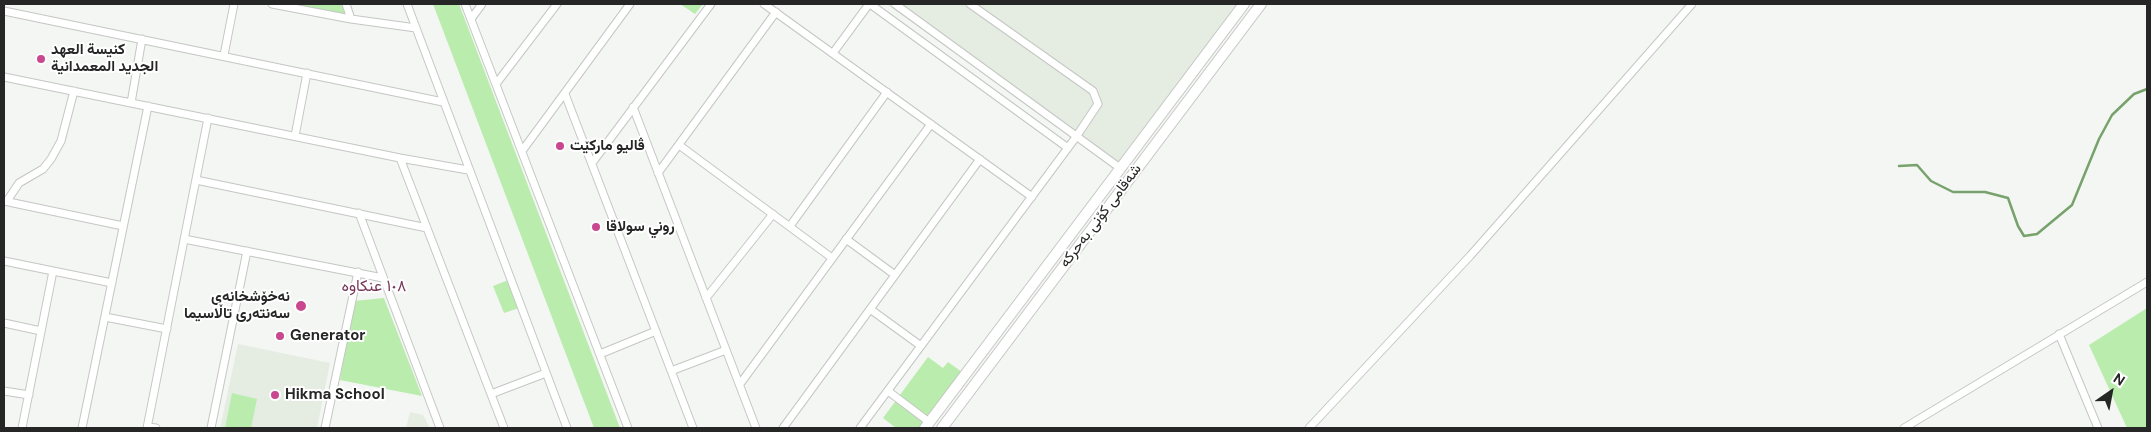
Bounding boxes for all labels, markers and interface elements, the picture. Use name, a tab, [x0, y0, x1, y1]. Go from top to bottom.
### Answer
place label: كنيسة العهد الجديد المعمدانية	[51, 41, 158, 76]
marker: كنيسة العهد الجديد المعمدانية	[35, 53, 47, 65]
place label: ڤالیو مارکێت	[570, 137, 645, 155]
marker: ڤالیو مارکێت	[554, 140, 566, 152]
street label: شەقامی کۆنی بەحرکە	[1056, 161, 1146, 271]
place label: روني سولاقا	[606, 218, 675, 236]
marker: روني سولاقا	[590, 221, 602, 233]
district label: ١٠٨ عنکاوە	[342, 277, 406, 297]
place label: نەخۆشخانەی سەنتەری تاڵاسیما	[184, 288, 290, 323]
marker: نەخۆشخانەی سەنتەری تاڵاسیما	[294, 299, 308, 313]
place label: Generator	[290, 327, 365, 345]
marker: Generator	[274, 330, 286, 342]
north arrow	[2086, 367, 2136, 417]
text: N	[2110, 369, 2128, 390]
place label: Hikma School	[285, 386, 385, 404]
marker: Hikma School	[269, 389, 281, 401]

